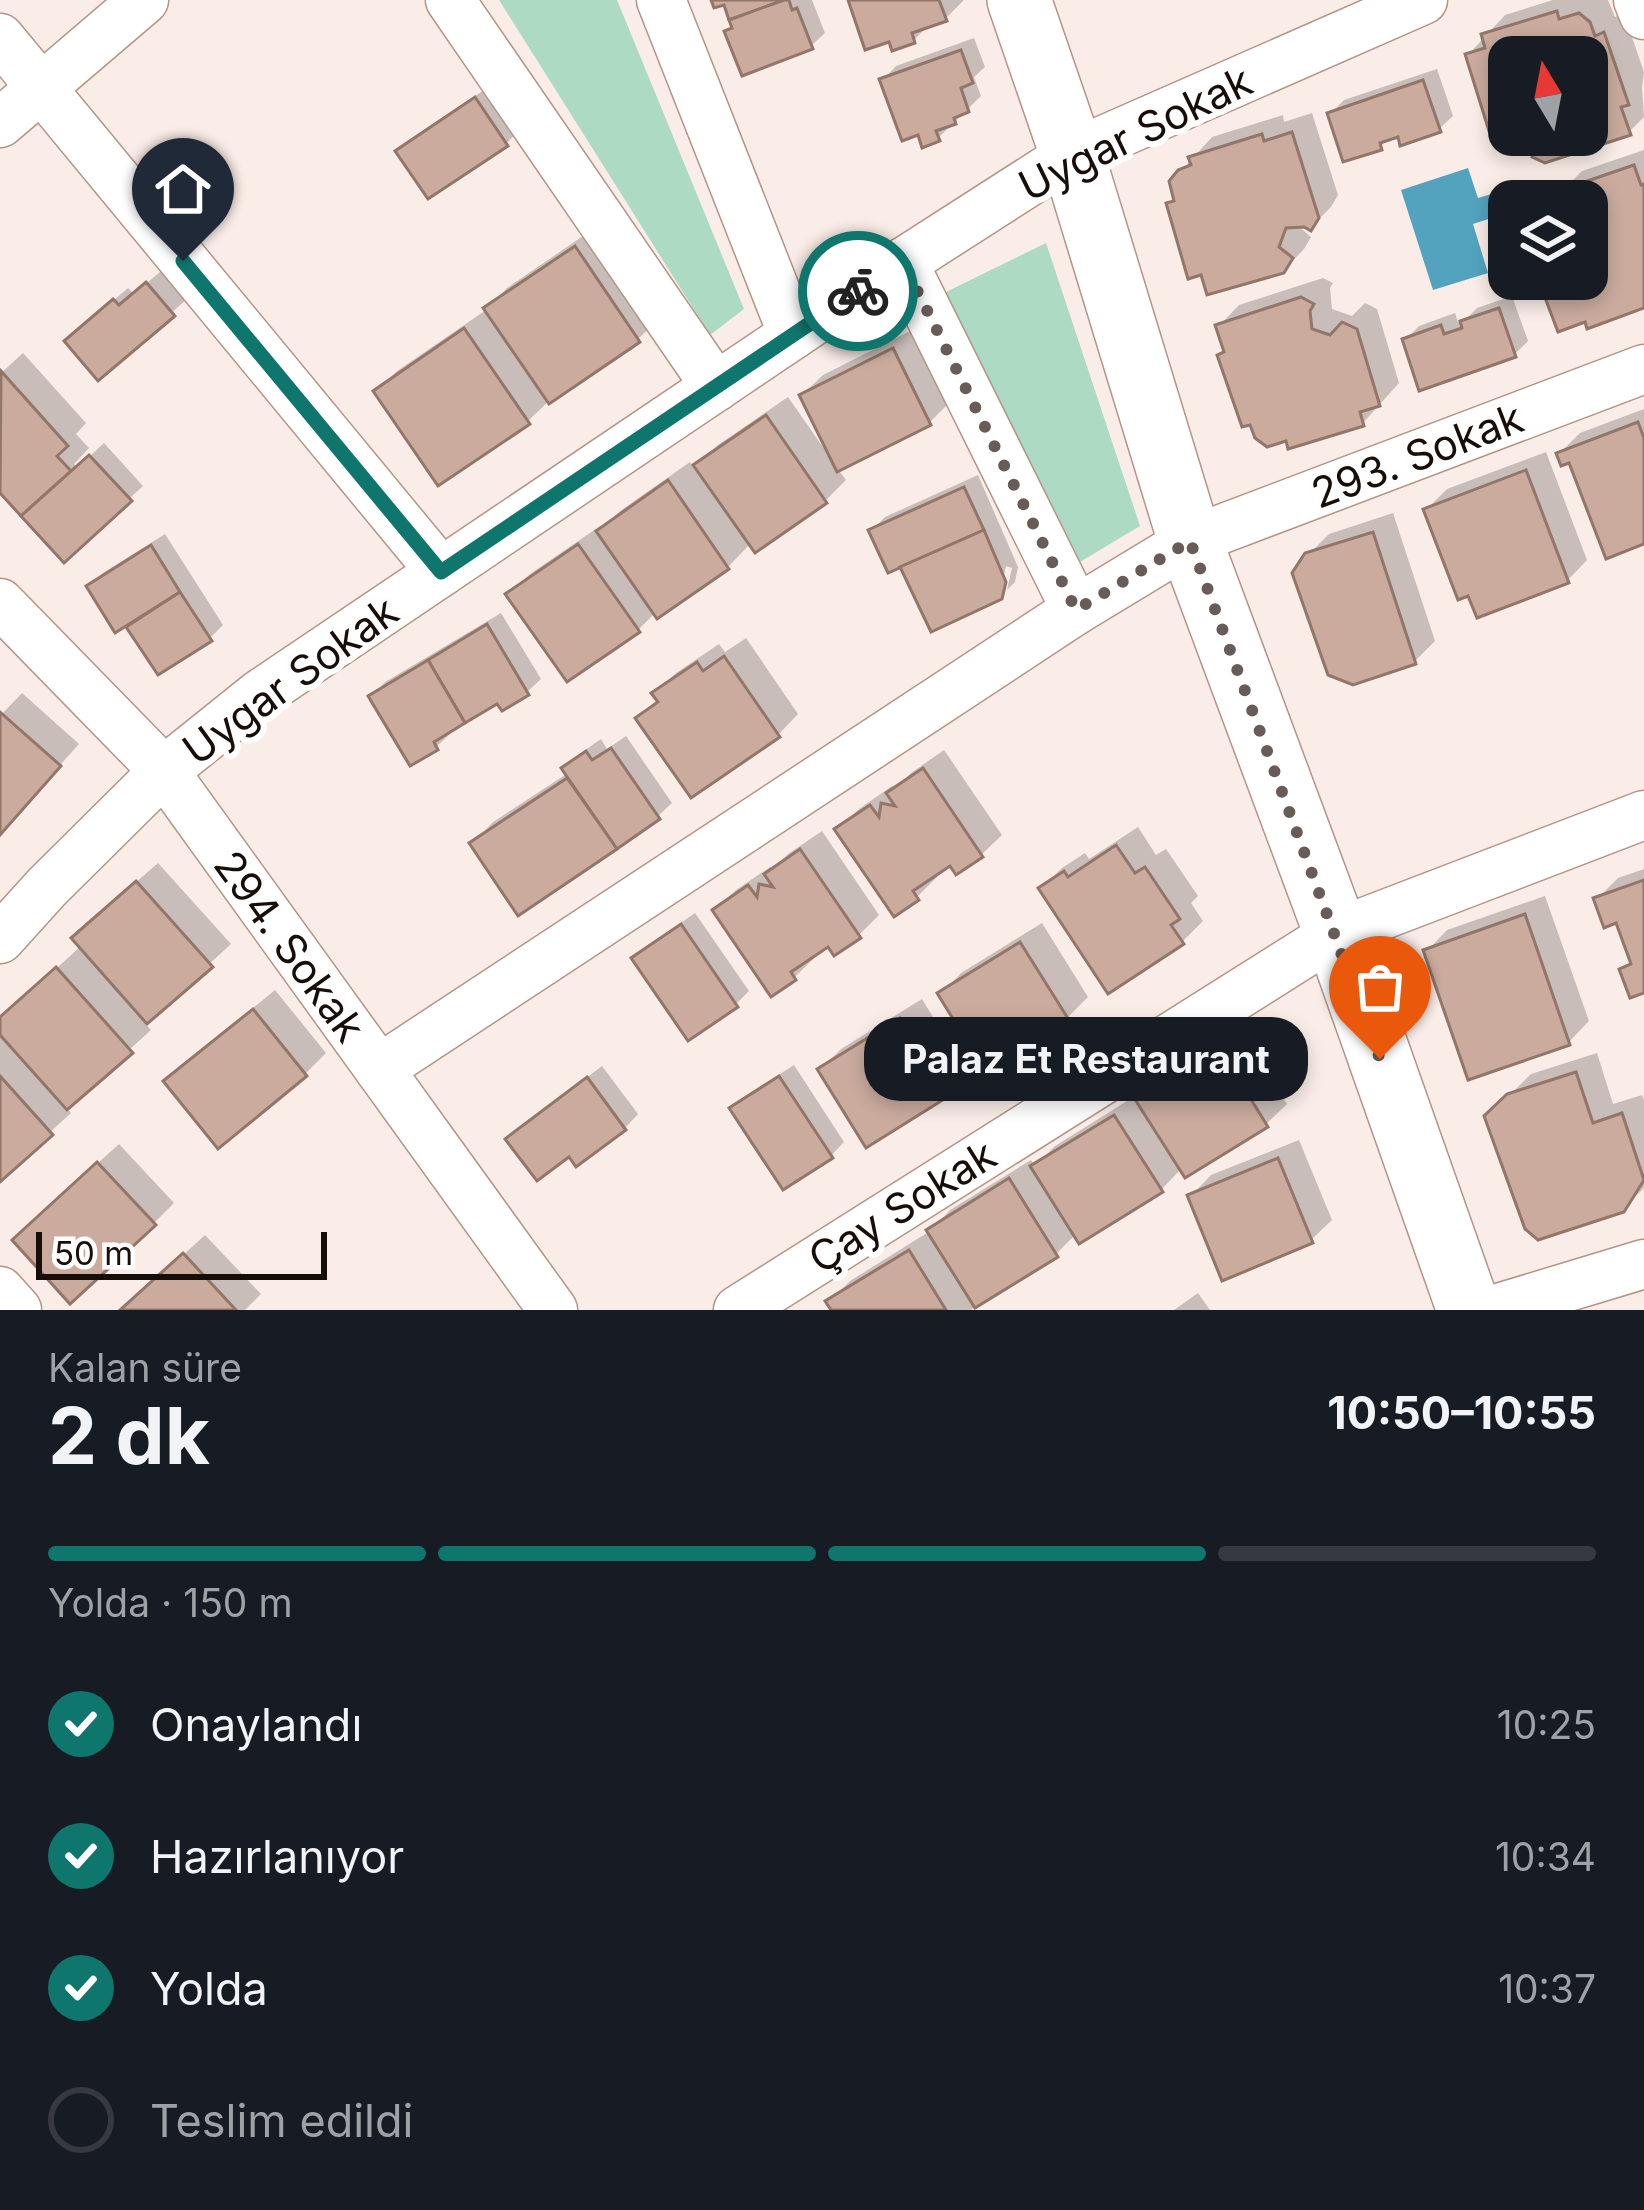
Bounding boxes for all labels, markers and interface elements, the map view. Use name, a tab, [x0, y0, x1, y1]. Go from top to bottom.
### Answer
north arrow	[1488, 36, 1608, 156]
map controls	[1488, 36, 1608, 300]
street label: Uygar Sokak	[1010, 55, 1260, 211]
pin	[132, 138, 234, 261]
icon: home	[150, 156, 216, 222]
button: layers	[1488, 180, 1608, 300]
courier	[798, 231, 918, 351]
icon: bike	[825, 258, 891, 324]
street label: 293. Sokak	[1304, 391, 1530, 519]
street label: Uygar Sokak	[173, 585, 407, 775]
street label: 294. Sokak	[204, 841, 376, 1051]
pin	[1329, 936, 1431, 1059]
icon: bag	[1347, 954, 1413, 1020]
callout: Palaz Et Restaurant	[864, 1017, 1308, 1101]
text: Palaz Et Restaurant	[902, 1035, 1270, 1082]
street label: Çay Sokak	[799, 1128, 1005, 1284]
scale bar	[36, 1226, 327, 1279]
text: 50 m	[54, 1233, 133, 1273]
text: Kalan süre	[48, 1344, 242, 1391]
text: 10:50–10:55	[1327, 1385, 1596, 1440]
text: 2 dk	[48, 1388, 210, 1483]
text: Yolda · 150 m	[48, 1579, 293, 1626]
icon: check	[48, 1691, 114, 1757]
text: Onaylandı	[150, 1697, 362, 1752]
text: 10:25	[1497, 1701, 1596, 1748]
icon: check	[48, 1823, 114, 1889]
text: Hazırlanıyor	[150, 1829, 404, 1884]
text: 10:34	[1495, 1833, 1596, 1880]
icon: check	[48, 1955, 114, 2021]
text: Yolda	[150, 1961, 268, 2016]
text: 10:37	[1498, 1965, 1596, 2012]
text: Teslim edildi	[150, 2093, 413, 2148]

